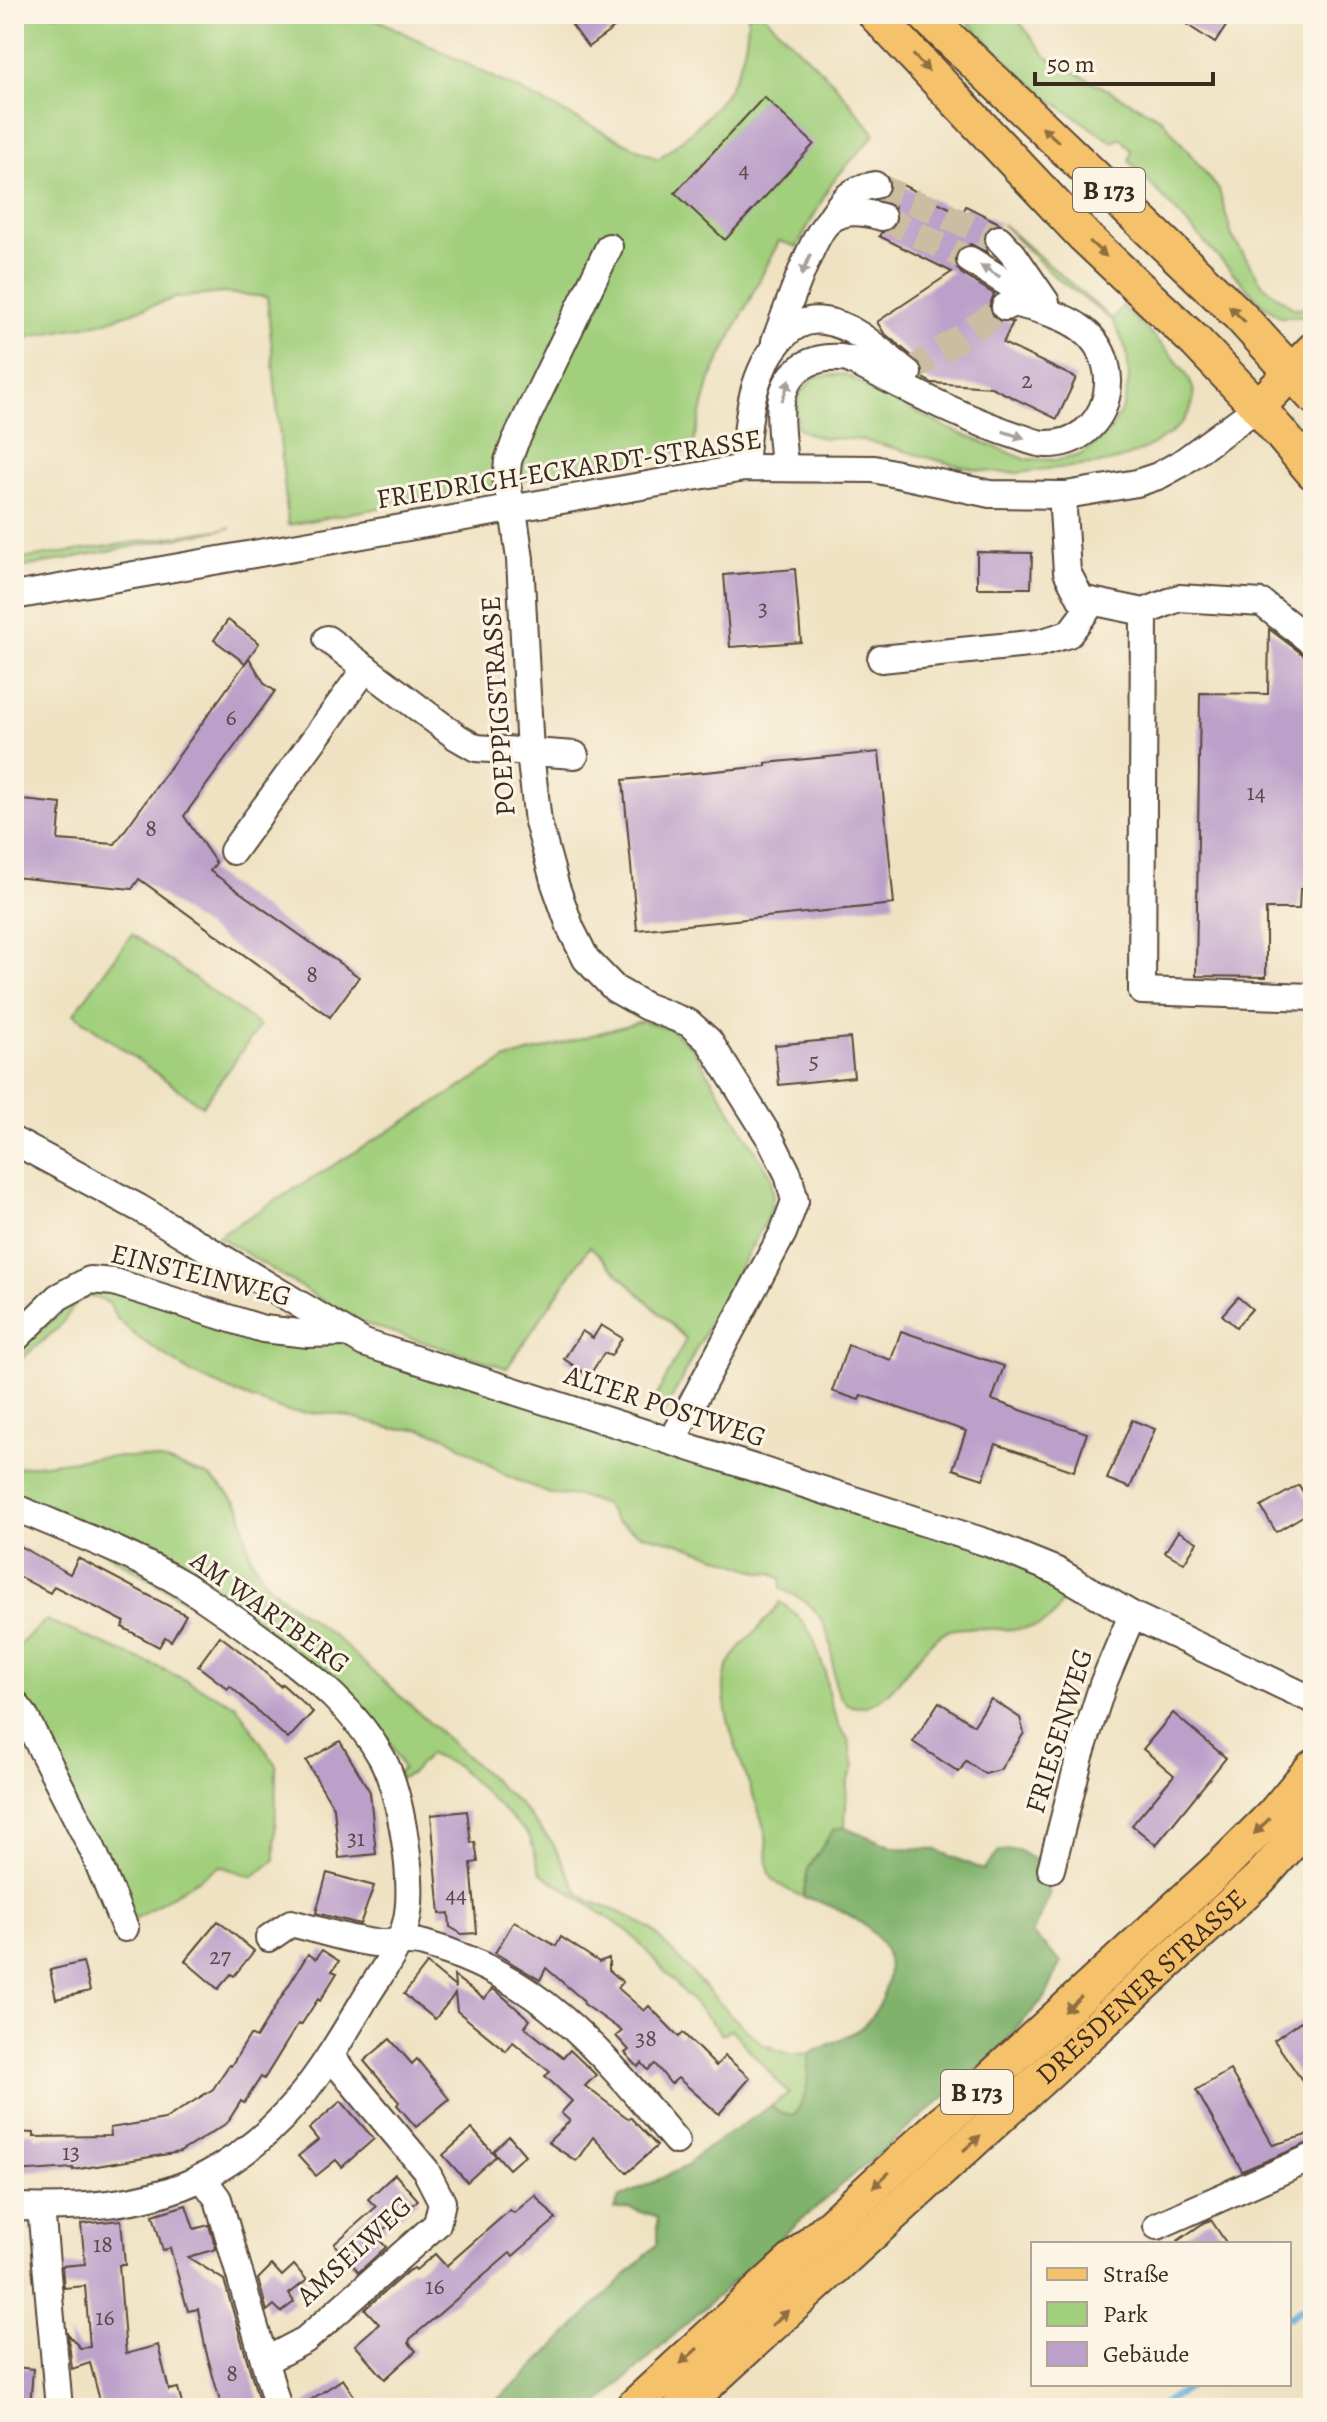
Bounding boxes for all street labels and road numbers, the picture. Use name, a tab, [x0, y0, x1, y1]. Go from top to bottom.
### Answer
road number: B 173	[1073, 168, 1145, 212]
street label: FRIEDRICH-ECKARDT-STRASSE	[373, 420, 765, 518]
street label: POEPPIGSTRASSE	[471, 595, 525, 817]
street label: EINSTEINWEG	[107, 1234, 295, 1316]
street label: ALTER POSTWEG	[559, 1355, 771, 1456]
street label: AM WARTBERG	[182, 1541, 357, 1683]
street label: FRIESENWEG	[1016, 1644, 1102, 1818]
street label: DRESDENER STRASSE	[1028, 1880, 1255, 2093]
road number: B 173	[941, 2070, 1013, 2114]
street label: AMSELWEG	[287, 2188, 420, 2315]

